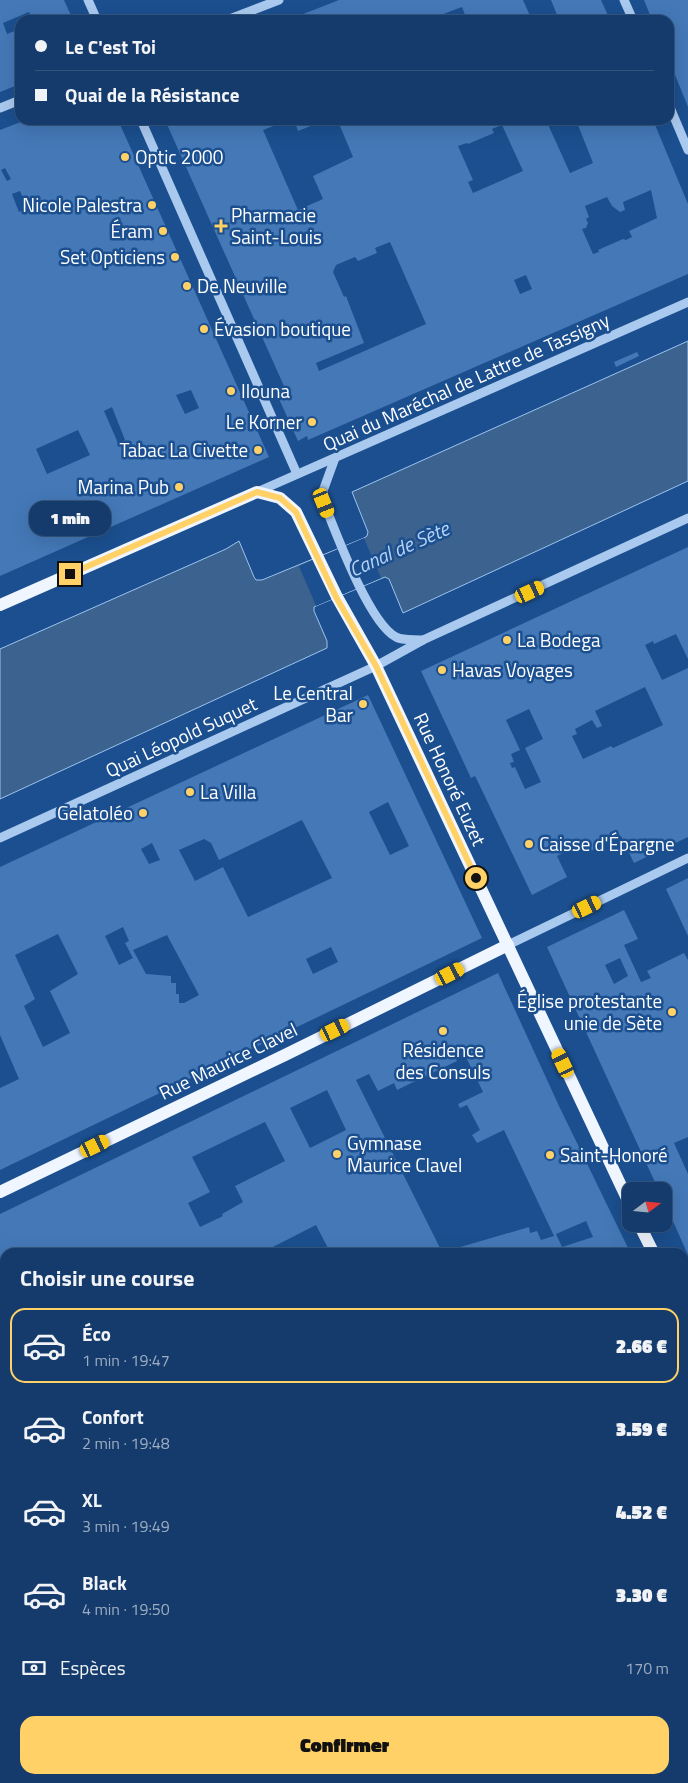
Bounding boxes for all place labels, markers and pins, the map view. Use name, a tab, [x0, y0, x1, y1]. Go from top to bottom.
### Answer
place label: Optic 2000	[135, 142, 223, 171]
marker: Optic 2000	[119, 151, 131, 163]
place label: Nicole Palestra	[22, 190, 142, 219]
marker: Nicole Palestra	[146, 199, 158, 211]
place label: Pharmacie Saint-Louis	[231, 200, 322, 251]
place label: Éram	[111, 216, 153, 245]
marker: Pharmacie Saint-Louis	[215, 220, 227, 232]
marker: Éram	[157, 225, 169, 237]
place label: Set Opticiens	[60, 242, 165, 271]
marker: Set Opticiens	[169, 251, 181, 263]
place label: De Neuville	[197, 271, 287, 300]
marker: De Neuville	[181, 280, 193, 292]
place label: Évasion boutique	[214, 314, 351, 343]
marker: Évasion boutique	[198, 323, 210, 335]
place label: Ilouna	[241, 376, 290, 405]
marker: Ilouna	[225, 385, 237, 397]
place label: Le Korner	[226, 407, 302, 436]
marker: Le Korner	[306, 416, 318, 428]
place label: Tabac La Civette	[119, 435, 248, 464]
marker: Tabac La Civette	[252, 444, 264, 456]
place label: Marina Pub	[78, 472, 169, 501]
marker: Marina Pub	[173, 481, 185, 493]
place label: La Bodega	[517, 625, 601, 654]
marker: La Bodega	[501, 634, 513, 646]
place label: Havas Voyages	[452, 655, 573, 684]
marker: Havas Voyages	[436, 664, 448, 676]
place label: Le Central Bar	[273, 678, 353, 729]
marker: Le Central Bar	[357, 698, 369, 710]
place label: La Villa	[200, 777, 257, 806]
marker: La Villa	[184, 786, 196, 798]
place label: Gelatoléo	[57, 798, 133, 827]
marker: Gelatoléo	[137, 807, 149, 819]
place label: Caisse d'Épargne	[539, 829, 675, 858]
marker: Caisse d'Épargne	[523, 838, 535, 850]
place label: Église protestante unie de Sète	[517, 986, 662, 1037]
marker: Église protestante unie de Sète	[666, 1006, 678, 1018]
marker: Résidence des Consuls	[437, 1025, 449, 1037]
place label: Résidence des Consuls	[395, 1035, 491, 1086]
place label: Gymnase Maurice Clavel	[347, 1128, 462, 1179]
place label: Saint-Honoré	[560, 1140, 668, 1169]
marker: Gymnase Maurice Clavel	[331, 1148, 343, 1160]
marker: Saint-Honoré	[544, 1149, 556, 1161]

